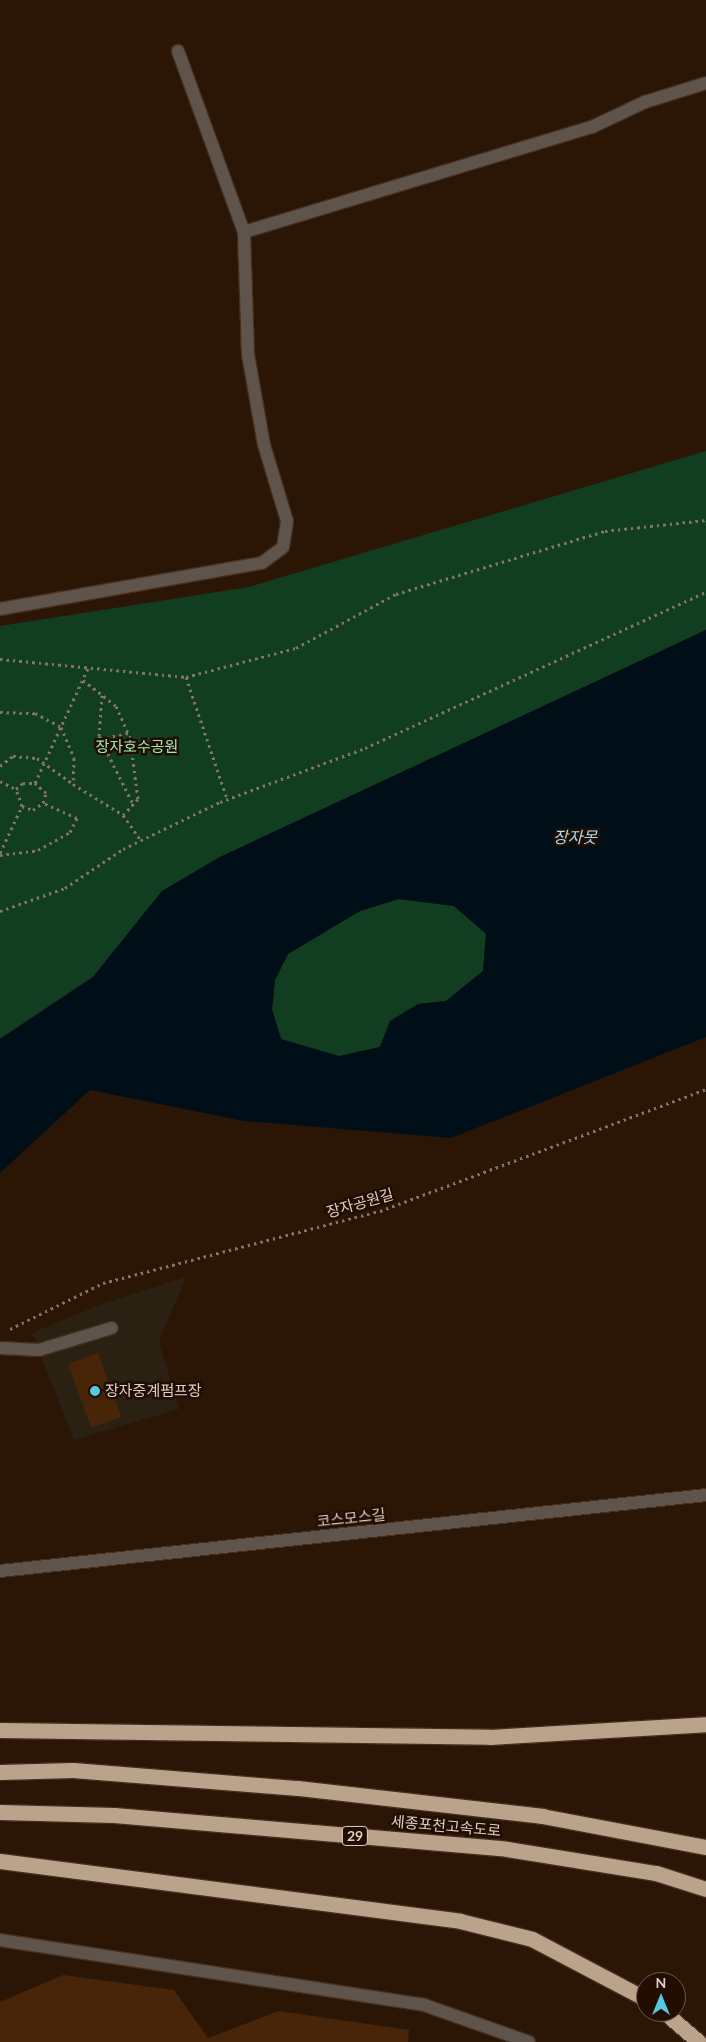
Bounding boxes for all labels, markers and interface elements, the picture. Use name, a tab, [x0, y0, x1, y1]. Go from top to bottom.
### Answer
park label: 장자호수공원	[96, 738, 178, 756]
water label: 장자못	[553, 827, 597, 847]
street label: 장자공원길	[324, 1185, 396, 1221]
place label: 장자중계펌프장	[105, 1382, 202, 1400]
marker: 장자중계펌프장	[89, 1385, 101, 1397]
street label: 코스모스길	[316, 1505, 386, 1531]
street label: 세종포천고속도로	[390, 1812, 502, 1840]
road number: 29	[341, 1824, 369, 1848]
north arrow	[636, 1972, 686, 2022]
text: N	[656, 1974, 666, 1991]

